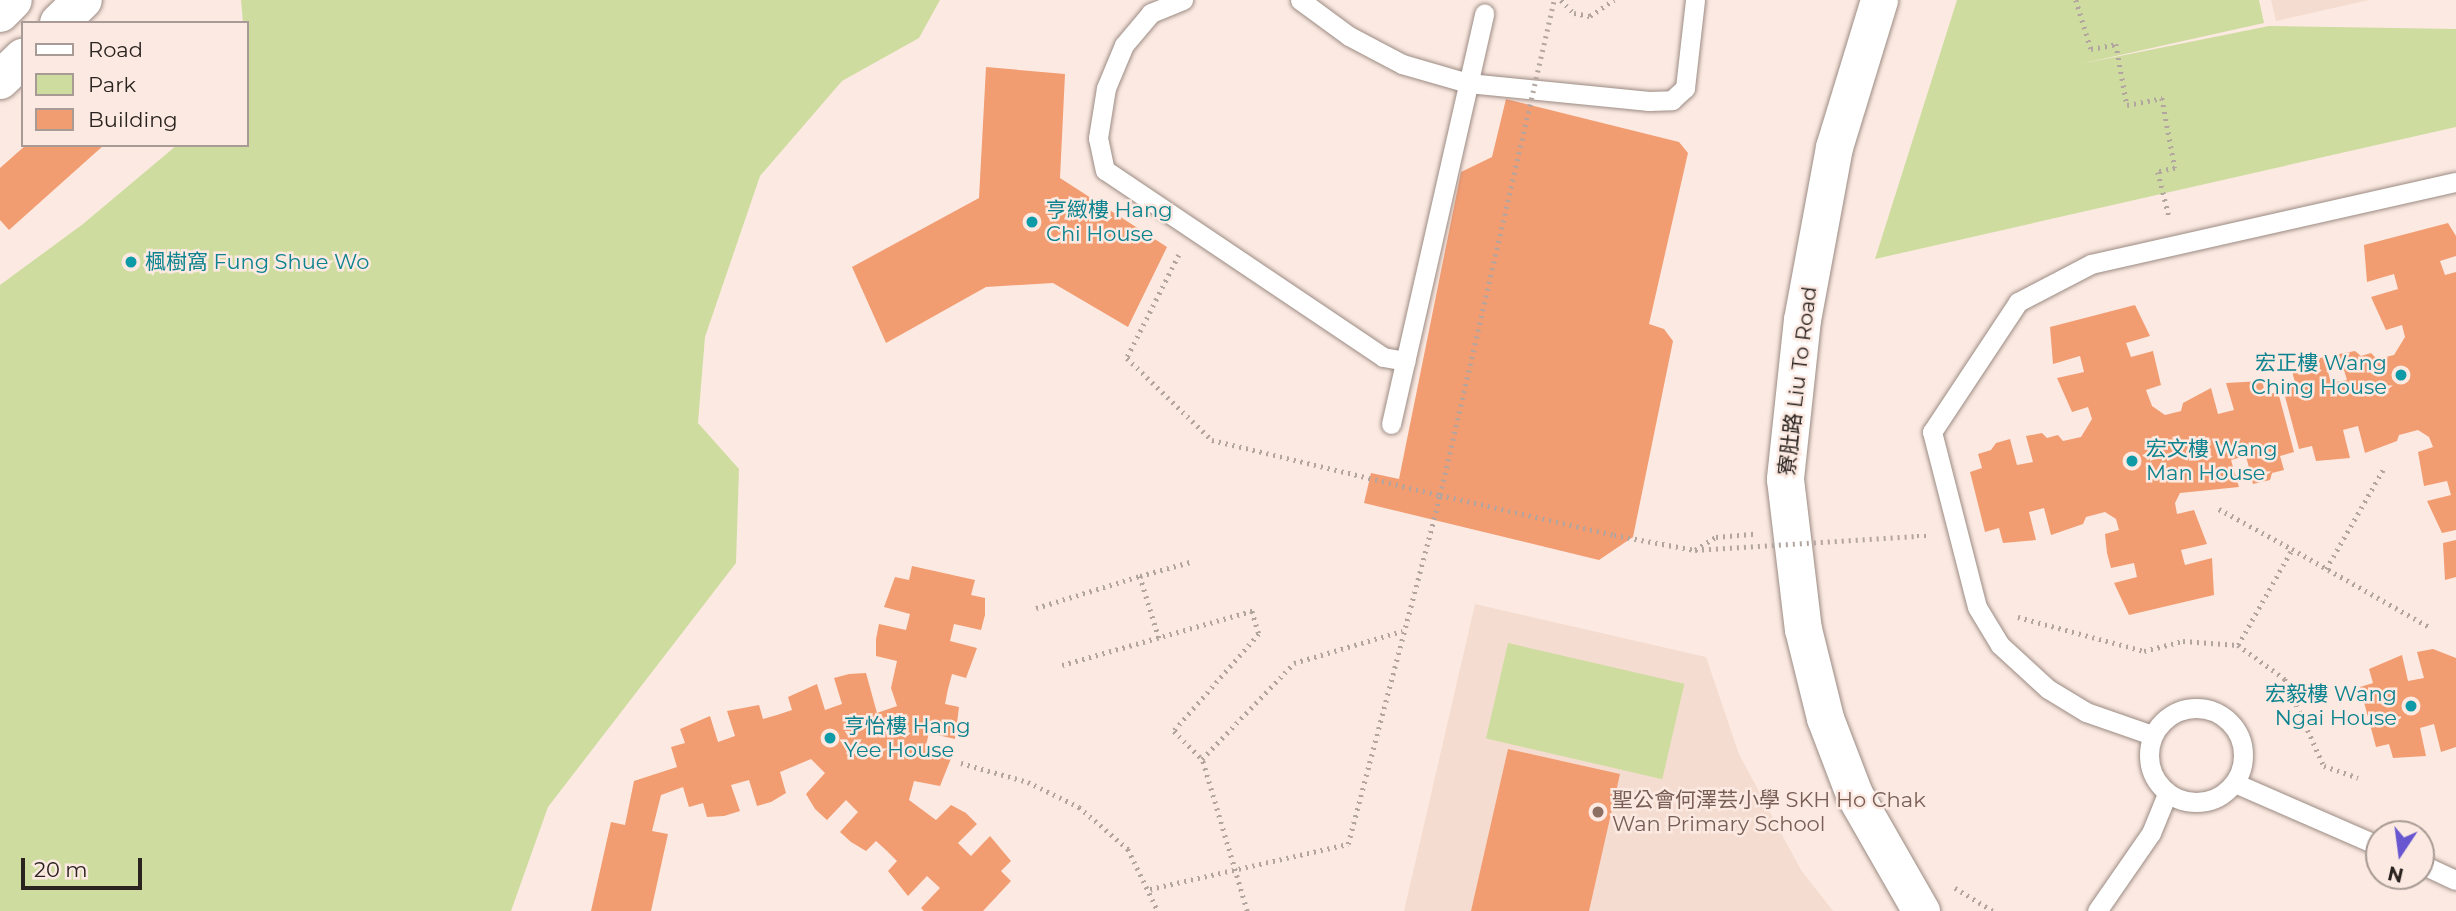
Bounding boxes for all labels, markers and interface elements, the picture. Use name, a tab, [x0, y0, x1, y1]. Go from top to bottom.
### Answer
legend	[21, 21, 248, 147]
text: Road	[88, 37, 143, 62]
text: Park	[88, 72, 136, 97]
text: Building	[88, 107, 178, 132]
place label: 亨緻樓 Hang Chi House	[1046, 197, 1173, 247]
marker: 亨緻樓 Hang Chi House	[1024, 214, 1040, 230]
place label: 楓樹窩 Fung Shue Wo	[145, 249, 369, 275]
marker: 楓樹窩 Fung Shue Wo	[123, 254, 139, 270]
street label: 寮肚路 Liu To Road	[1774, 285, 1822, 477]
place label: 宏正樓 Wang Ching House	[2251, 350, 2387, 400]
marker: 宏正樓 Wang Ching House	[2393, 367, 2409, 383]
place label: 宏文樓 Wang Man House	[2146, 436, 2278, 486]
marker: 宏文樓 Wang Man House	[2124, 453, 2140, 469]
place label: 宏毅樓 Wang Ngai House	[2265, 681, 2397, 731]
marker: 宏毅樓 Wang Ngai House	[2403, 698, 2419, 714]
place label: 亨怡樓 Hang Yee House	[844, 713, 971, 763]
marker: 亨怡樓 Hang Yee House	[822, 730, 838, 746]
place label: 聖公會何澤芸小學 SKH Ho Chak Wan Primary School	[1612, 787, 1926, 837]
marker: 聖公會何澤芸小學 SKH Ho Chak Wan Primary School	[1590, 804, 1606, 820]
north arrow	[2365, 820, 2435, 890]
scale bar	[24, 844, 145, 888]
text: 20 m	[34, 857, 88, 882]
text: N	[2386, 861, 2406, 887]

